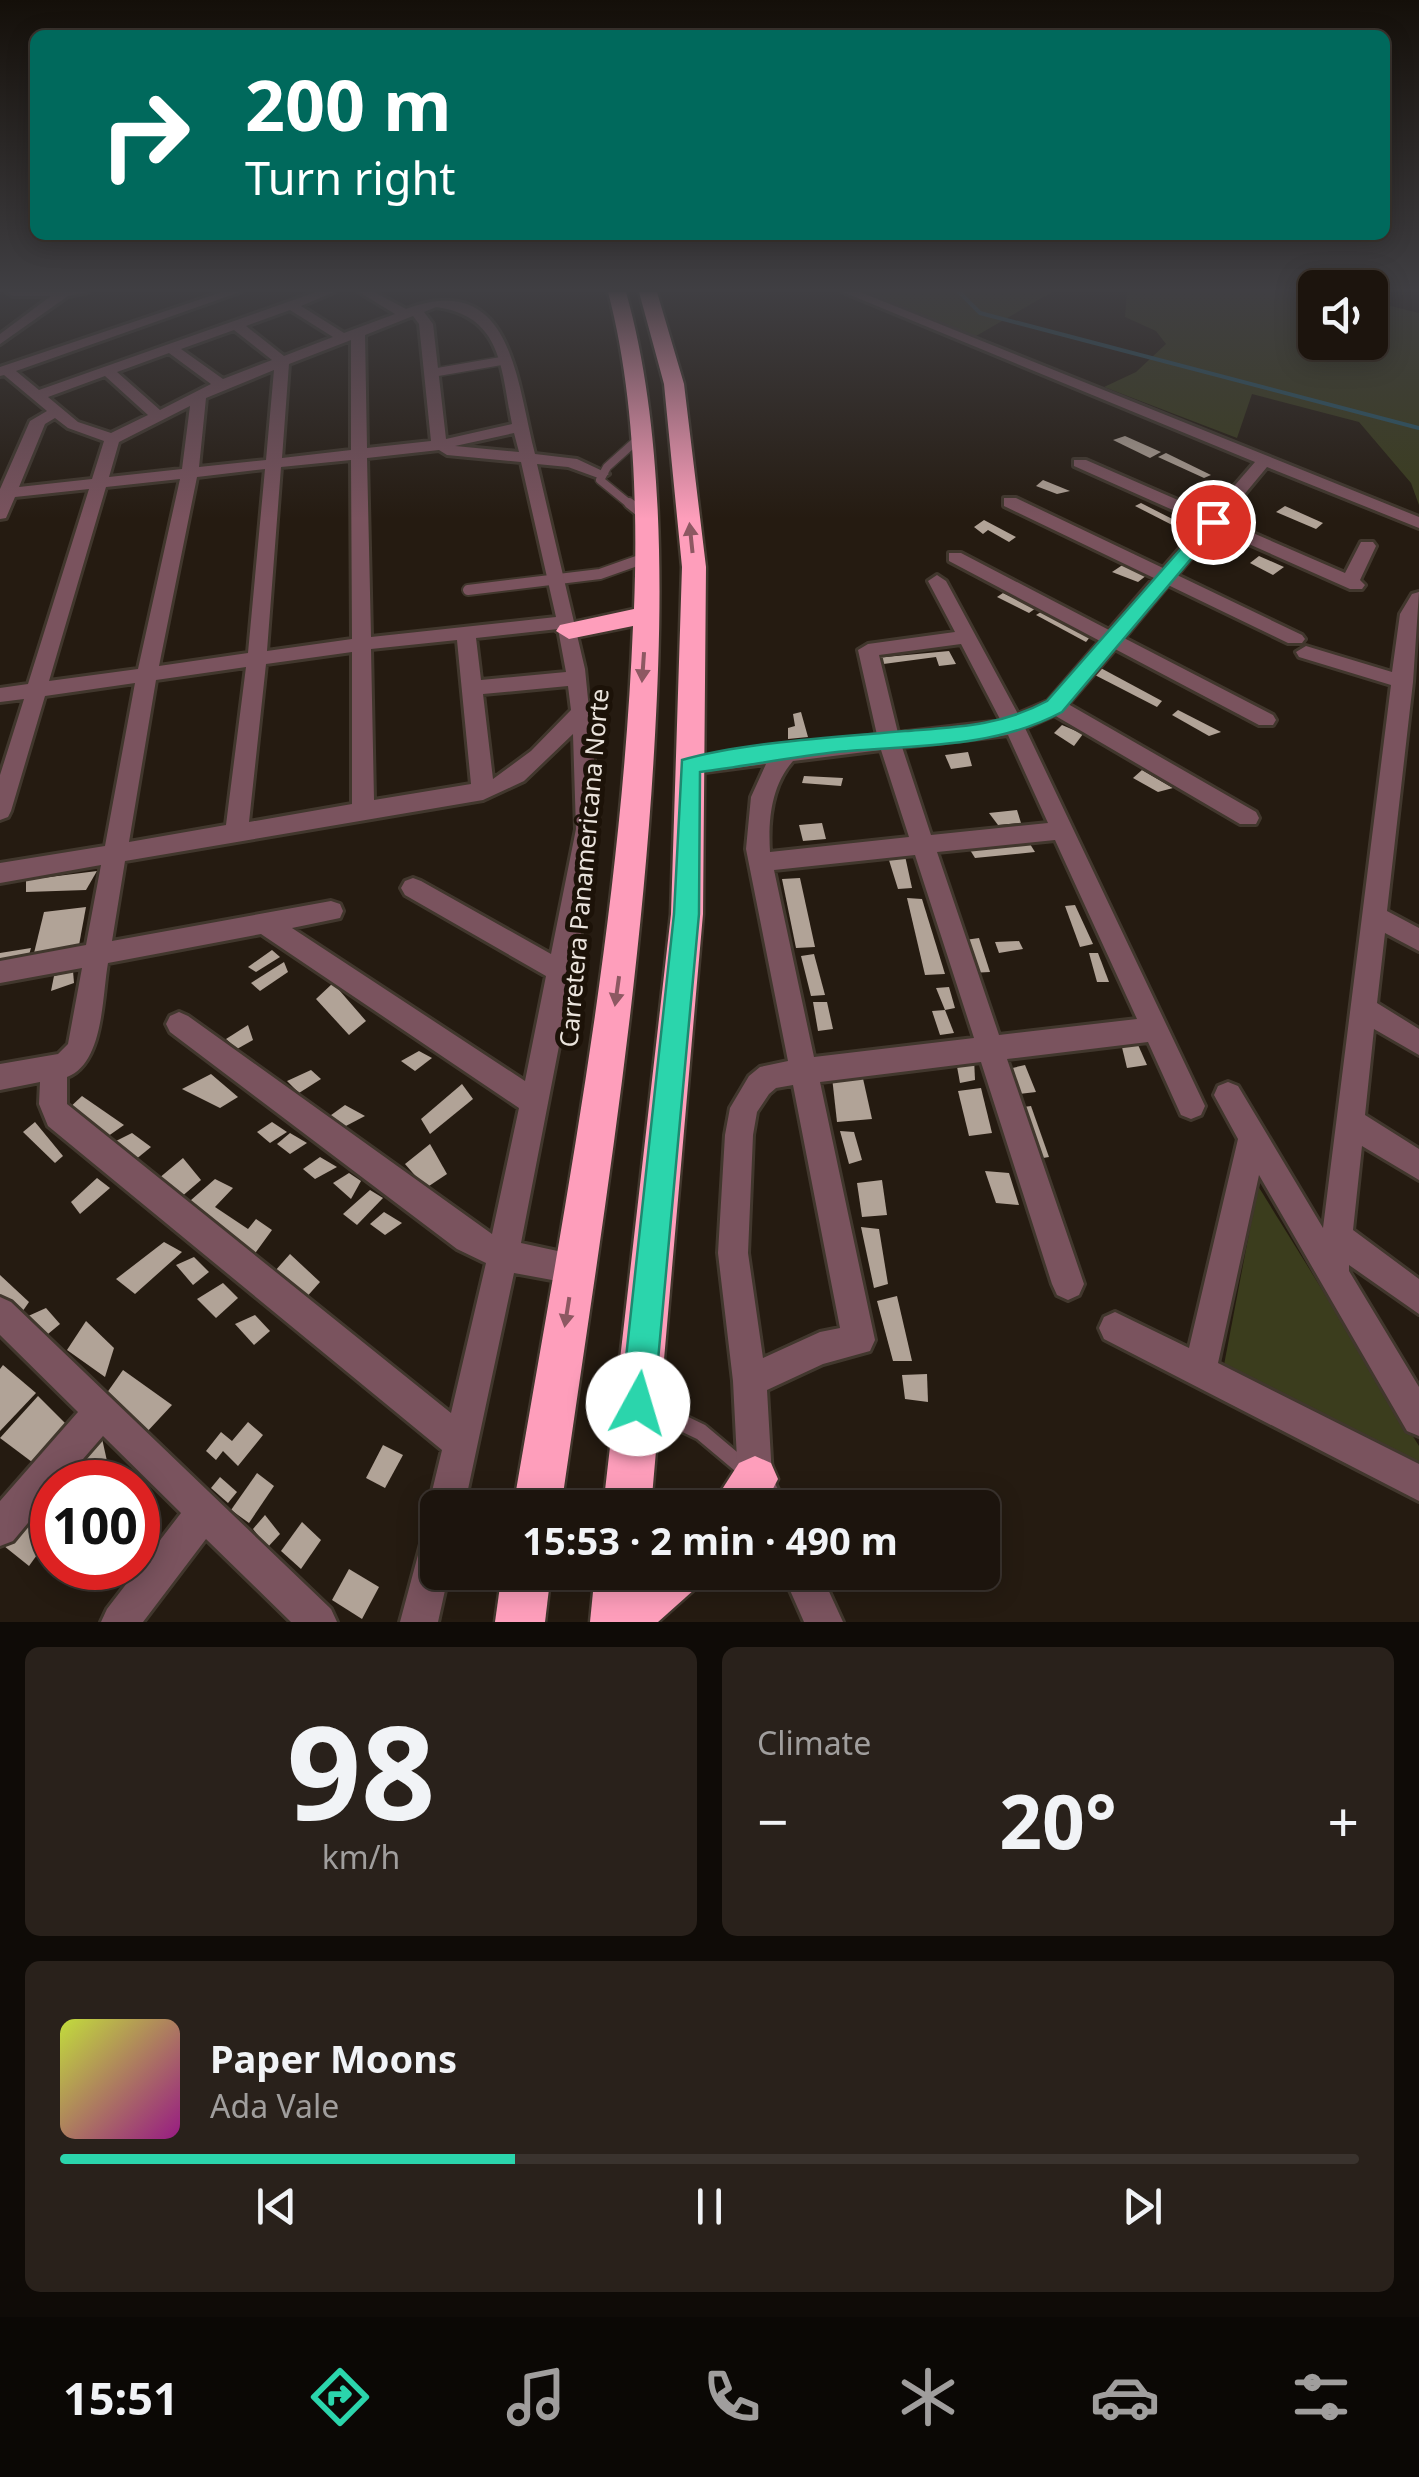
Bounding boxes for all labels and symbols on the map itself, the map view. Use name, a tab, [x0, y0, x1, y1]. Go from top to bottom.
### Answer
pin	[1171, 480, 1256, 565]
one-way arrow	[683, 522, 699, 554]
one-way arrow	[635, 652, 651, 684]
street label: Carretera Panamericana Norte	[550, 687, 616, 1049]
one-way arrow	[609, 976, 625, 1007]
one-way arrow	[559, 1297, 575, 1329]
position arrow	[586, 1352, 690, 1456]
speed limit sign: 100	[30, 1460, 160, 1590]

